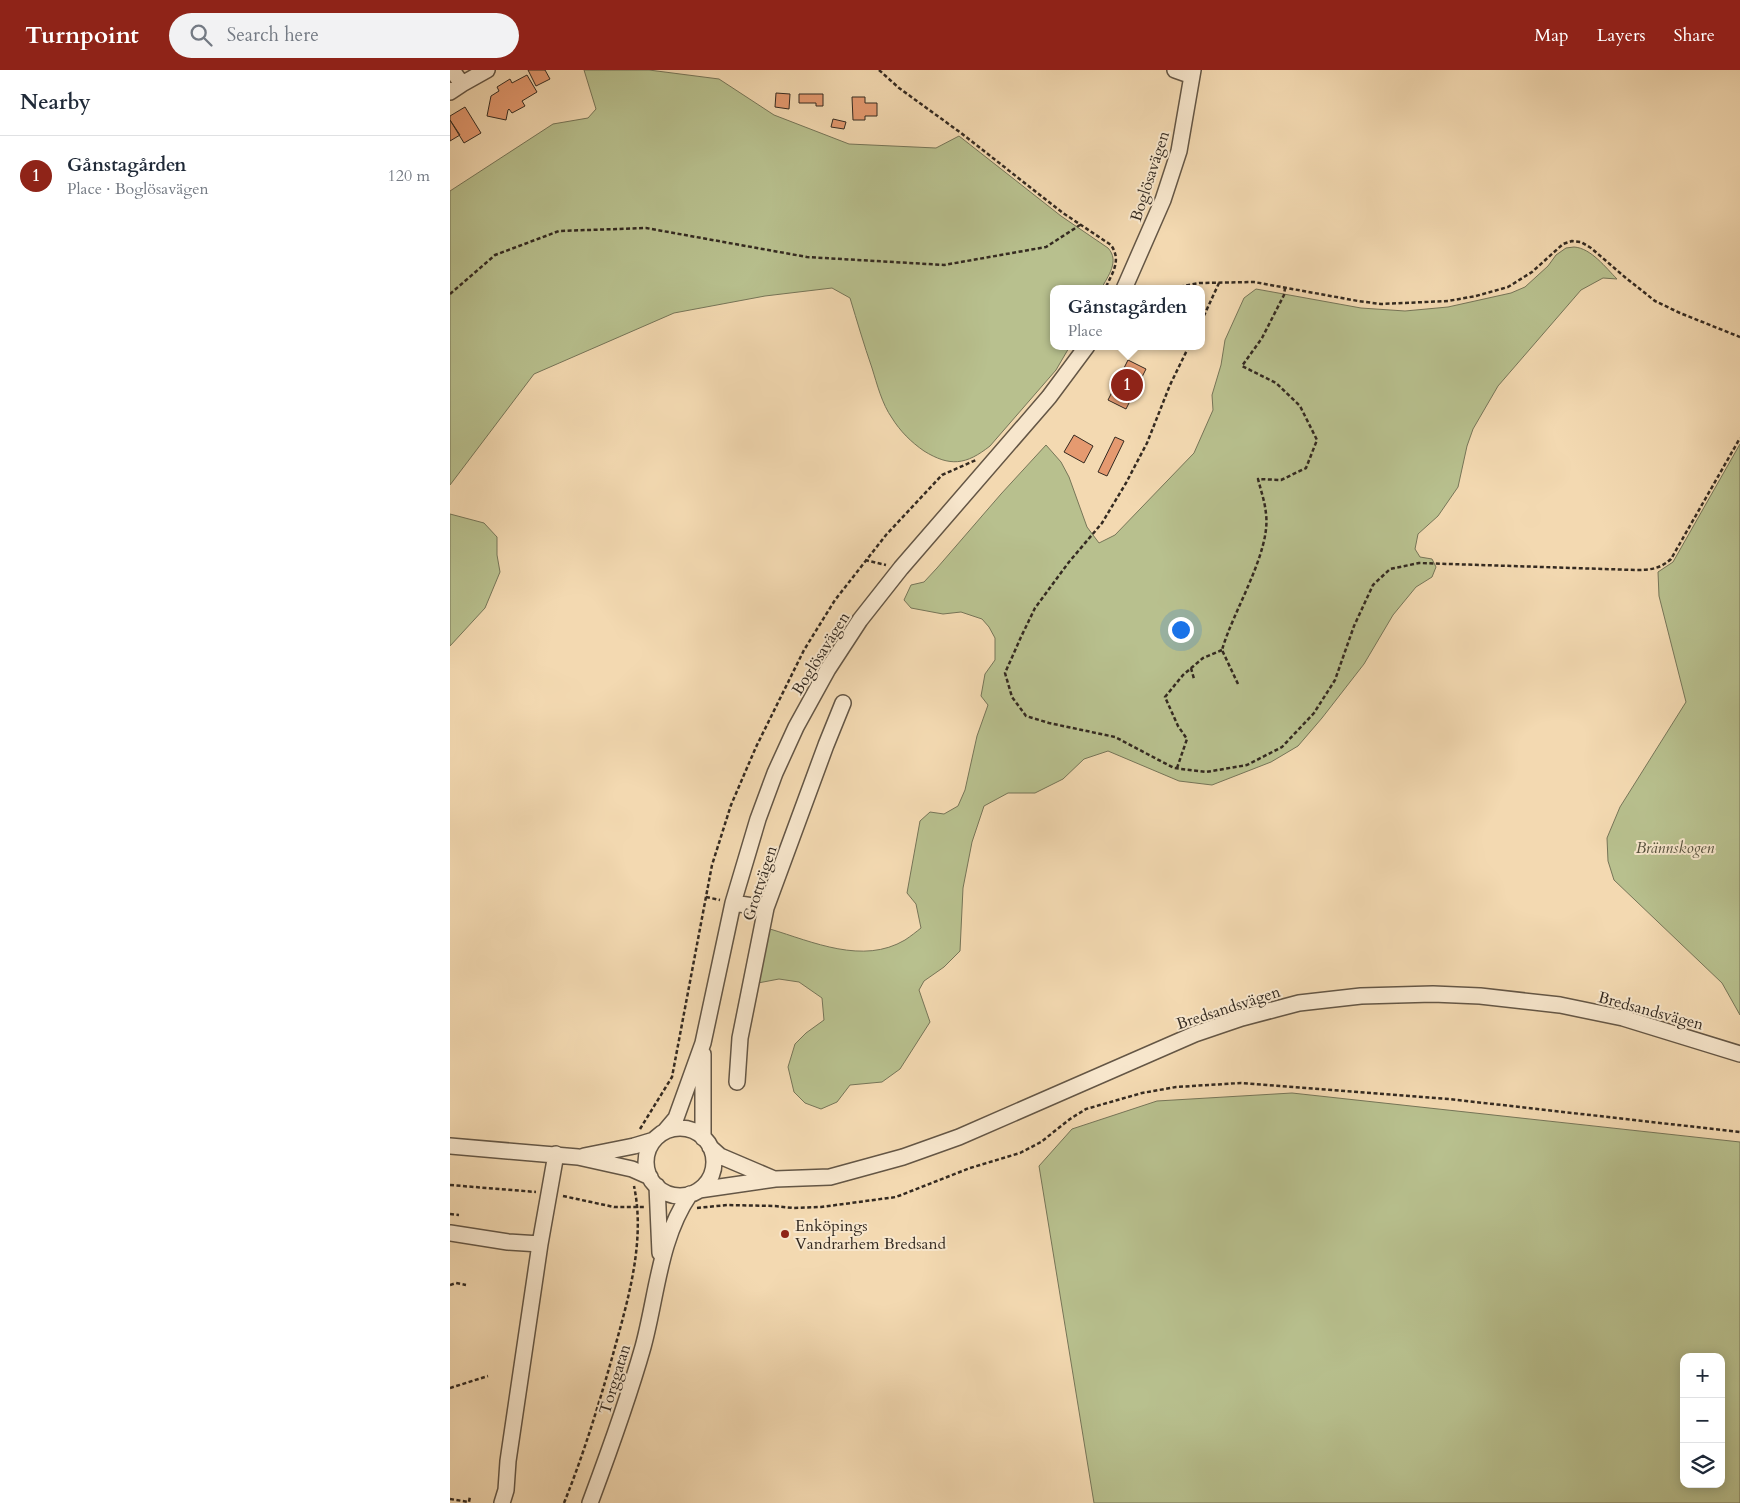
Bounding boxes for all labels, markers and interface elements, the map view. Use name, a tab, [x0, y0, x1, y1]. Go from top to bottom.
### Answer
search box	[169, 13, 519, 58]
text: Turnpoint	[25, 19, 139, 52]
icon: search	[187, 21, 215, 49]
text: Search here	[227, 22, 319, 48]
text: Map	[1534, 23, 1569, 48]
text: Layers	[1597, 23, 1646, 48]
text: Share	[1674, 23, 1715, 48]
text: Nearby	[20, 88, 91, 117]
street label: Boglösavägen	[1125, 128, 1175, 224]
text: Gånstagården	[67, 152, 187, 178]
text: 1	[32, 165, 40, 187]
text: 120 m	[388, 165, 430, 187]
text: Place · Boglösavägen	[67, 178, 209, 200]
popup	[1050, 285, 1205, 350]
text: Gånstagården	[1068, 294, 1187, 320]
text: Place	[1068, 320, 1103, 342]
pin: 1	[1111, 366, 1143, 404]
street label: Boglösavägen	[787, 608, 855, 699]
your location	[1168, 617, 1194, 643]
park label: Brännskogen	[1636, 837, 1715, 859]
street label: Grottvägen	[737, 843, 782, 924]
street label: Bredsandsvägen	[1173, 981, 1283, 1035]
street label: Bredsandsvägen	[1596, 986, 1706, 1036]
place label: Enköpings Vandrarhem Bredsand	[795, 1215, 947, 1255]
marker: Enköpings Vandrarhem Bredsand	[779, 1228, 791, 1240]
street label: Torggatan	[594, 1342, 636, 1417]
map controls	[1680, 1353, 1725, 1488]
button: +	[1680, 1353, 1725, 1398]
button: −	[1680, 1398, 1725, 1443]
button: layers	[1680, 1443, 1725, 1488]

